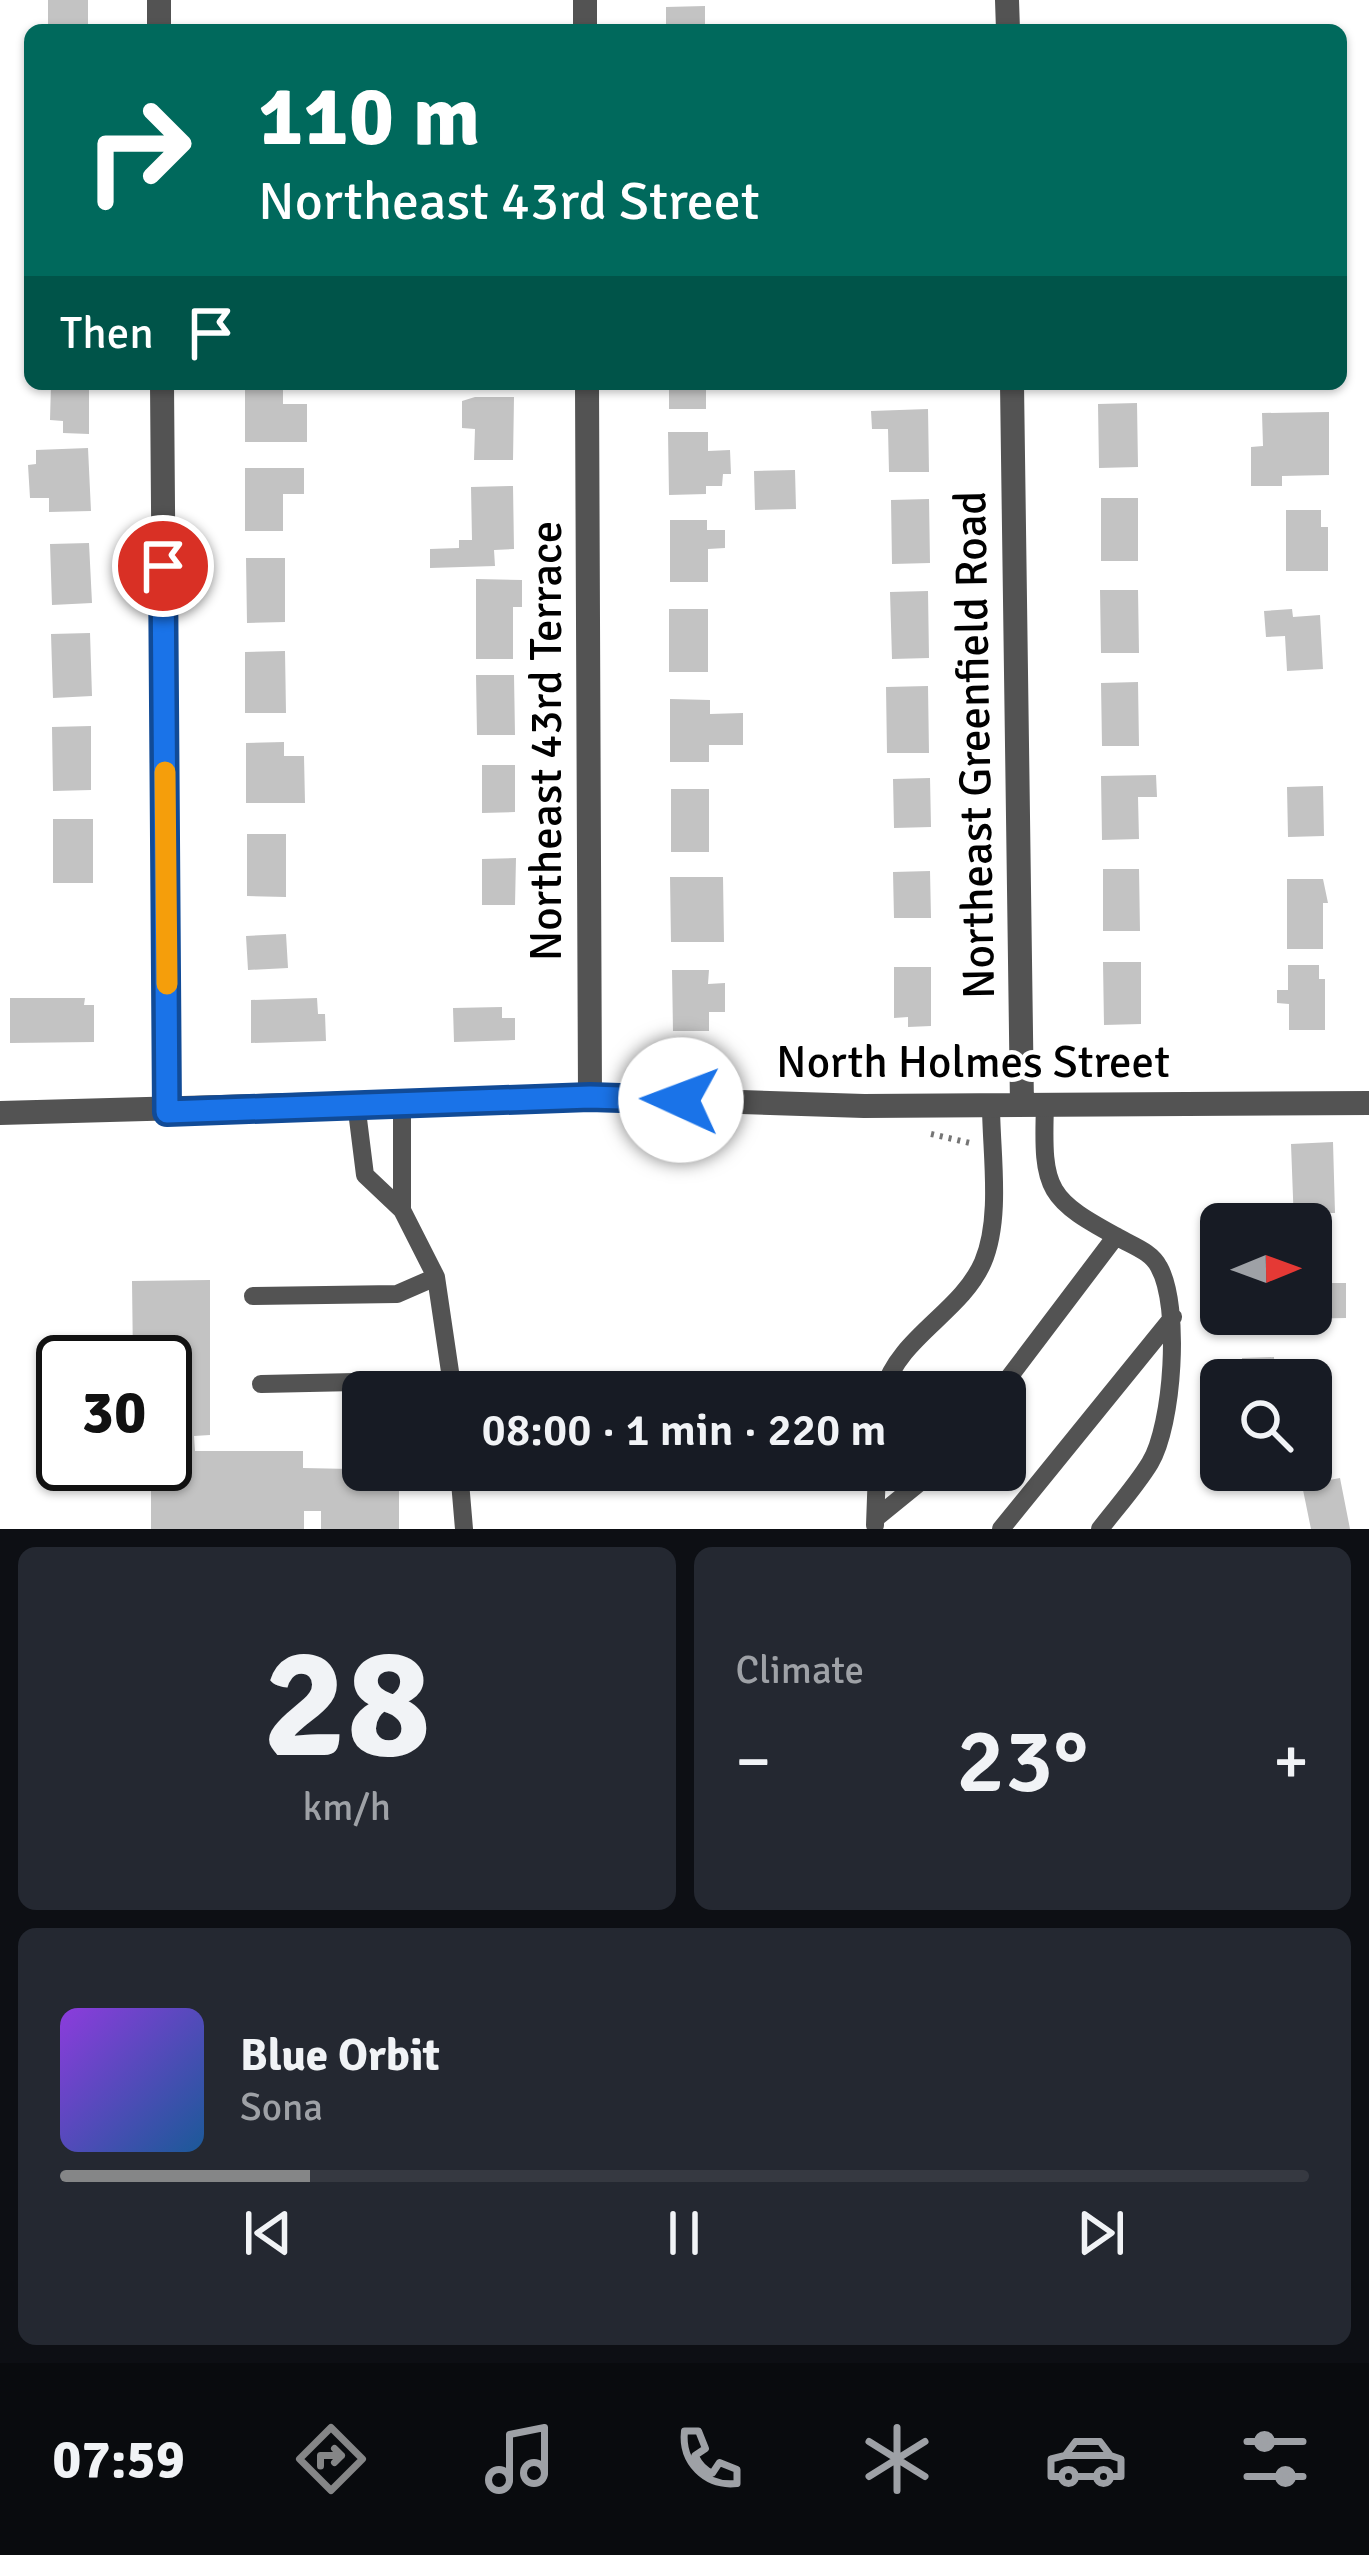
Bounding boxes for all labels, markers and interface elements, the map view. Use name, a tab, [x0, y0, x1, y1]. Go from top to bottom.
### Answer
text: 110 m	[258, 65, 480, 169]
icon: right	[60, 72, 216, 228]
text: Northeast 43rd Street	[258, 168, 760, 235]
icon: arrive	[178, 300, 244, 366]
text: Then	[60, 306, 154, 361]
street label: Northeast Greenfield Road	[943, 490, 1007, 1000]
pin	[112, 515, 214, 617]
street label: Northeast 43rd Terrace	[519, 521, 574, 961]
icon: arrive	[130, 533, 196, 599]
street label: North Holmes Street	[776, 1035, 1170, 1090]
position arrow	[618, 1037, 744, 1163]
north arrow	[1200, 1203, 1332, 1335]
map controls	[1200, 1203, 1332, 1491]
speed limit sign: 30	[36, 1335, 192, 1491]
button: search	[1200, 1359, 1332, 1491]
text: 08:00 · 1 min · 220 m	[482, 1403, 886, 1458]
text: 28	[263, 1608, 431, 1801]
text: Climate	[736, 1646, 864, 1694]
text: 23°	[956, 1706, 1088, 1817]
text: −	[736, 1721, 771, 1802]
text: +	[1273, 1721, 1309, 1802]
text: km/h	[303, 1783, 391, 1831]
text: Blue Orbit	[240, 2028, 440, 2083]
text: Sona	[240, 2083, 323, 2131]
icon: previous	[235, 2200, 301, 2266]
icon: pause	[651, 2200, 717, 2266]
icon: next	[1068, 2200, 1134, 2266]
icon: directions	[289, 2417, 373, 2501]
icon: music	[478, 2417, 562, 2501]
icon: phone	[667, 2417, 751, 2501]
icon: climate	[855, 2417, 939, 2501]
icon: car	[1044, 2417, 1128, 2501]
icon: filters	[1233, 2417, 1317, 2501]
text: 07:59	[52, 2426, 185, 2493]

